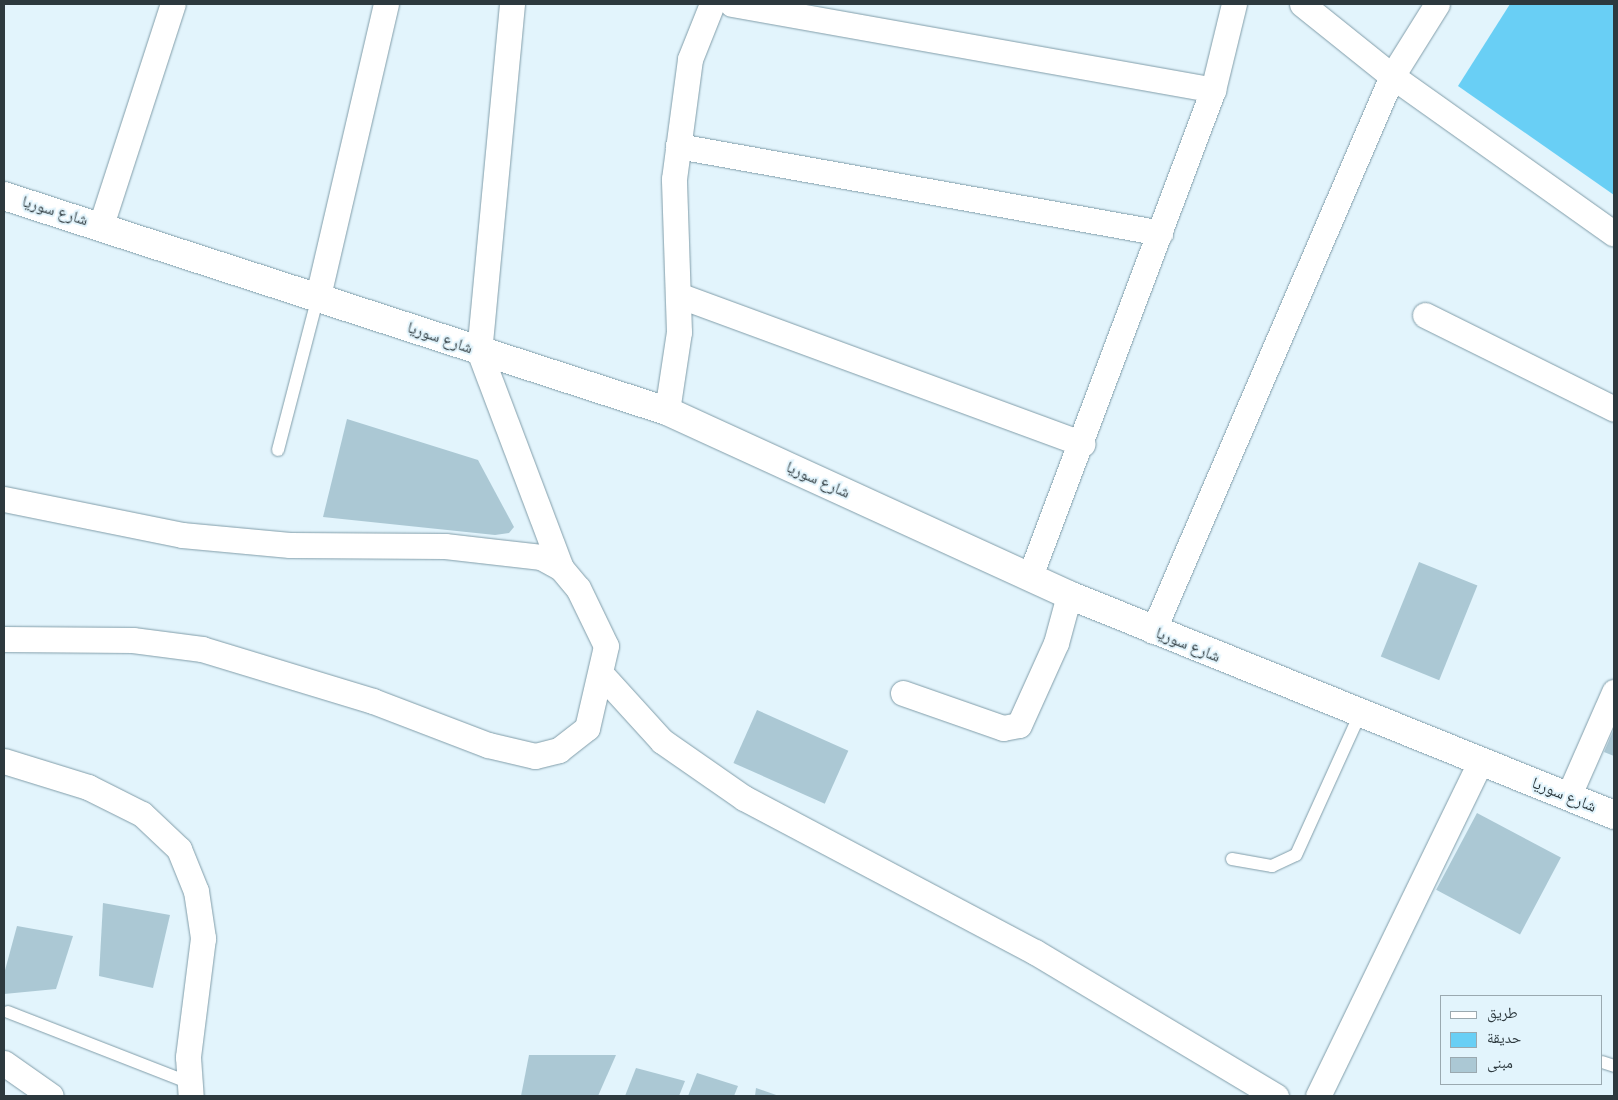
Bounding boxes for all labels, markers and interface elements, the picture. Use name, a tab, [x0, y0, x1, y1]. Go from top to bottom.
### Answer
street label: شارع سوريا	[20, 192, 90, 230]
street label: شارع سوريا	[405, 318, 475, 358]
street label: شارع سوريا	[783, 457, 853, 503]
street label: شارع سوريا	[1153, 623, 1223, 667]
street label: شارع سوريا	[1529, 773, 1599, 817]
legend	[1440, 995, 1603, 1085]
text: طريق	[1487, 1004, 1518, 1022]
text: حديقة	[1487, 1029, 1521, 1047]
text: مبنى	[1487, 1054, 1513, 1072]

